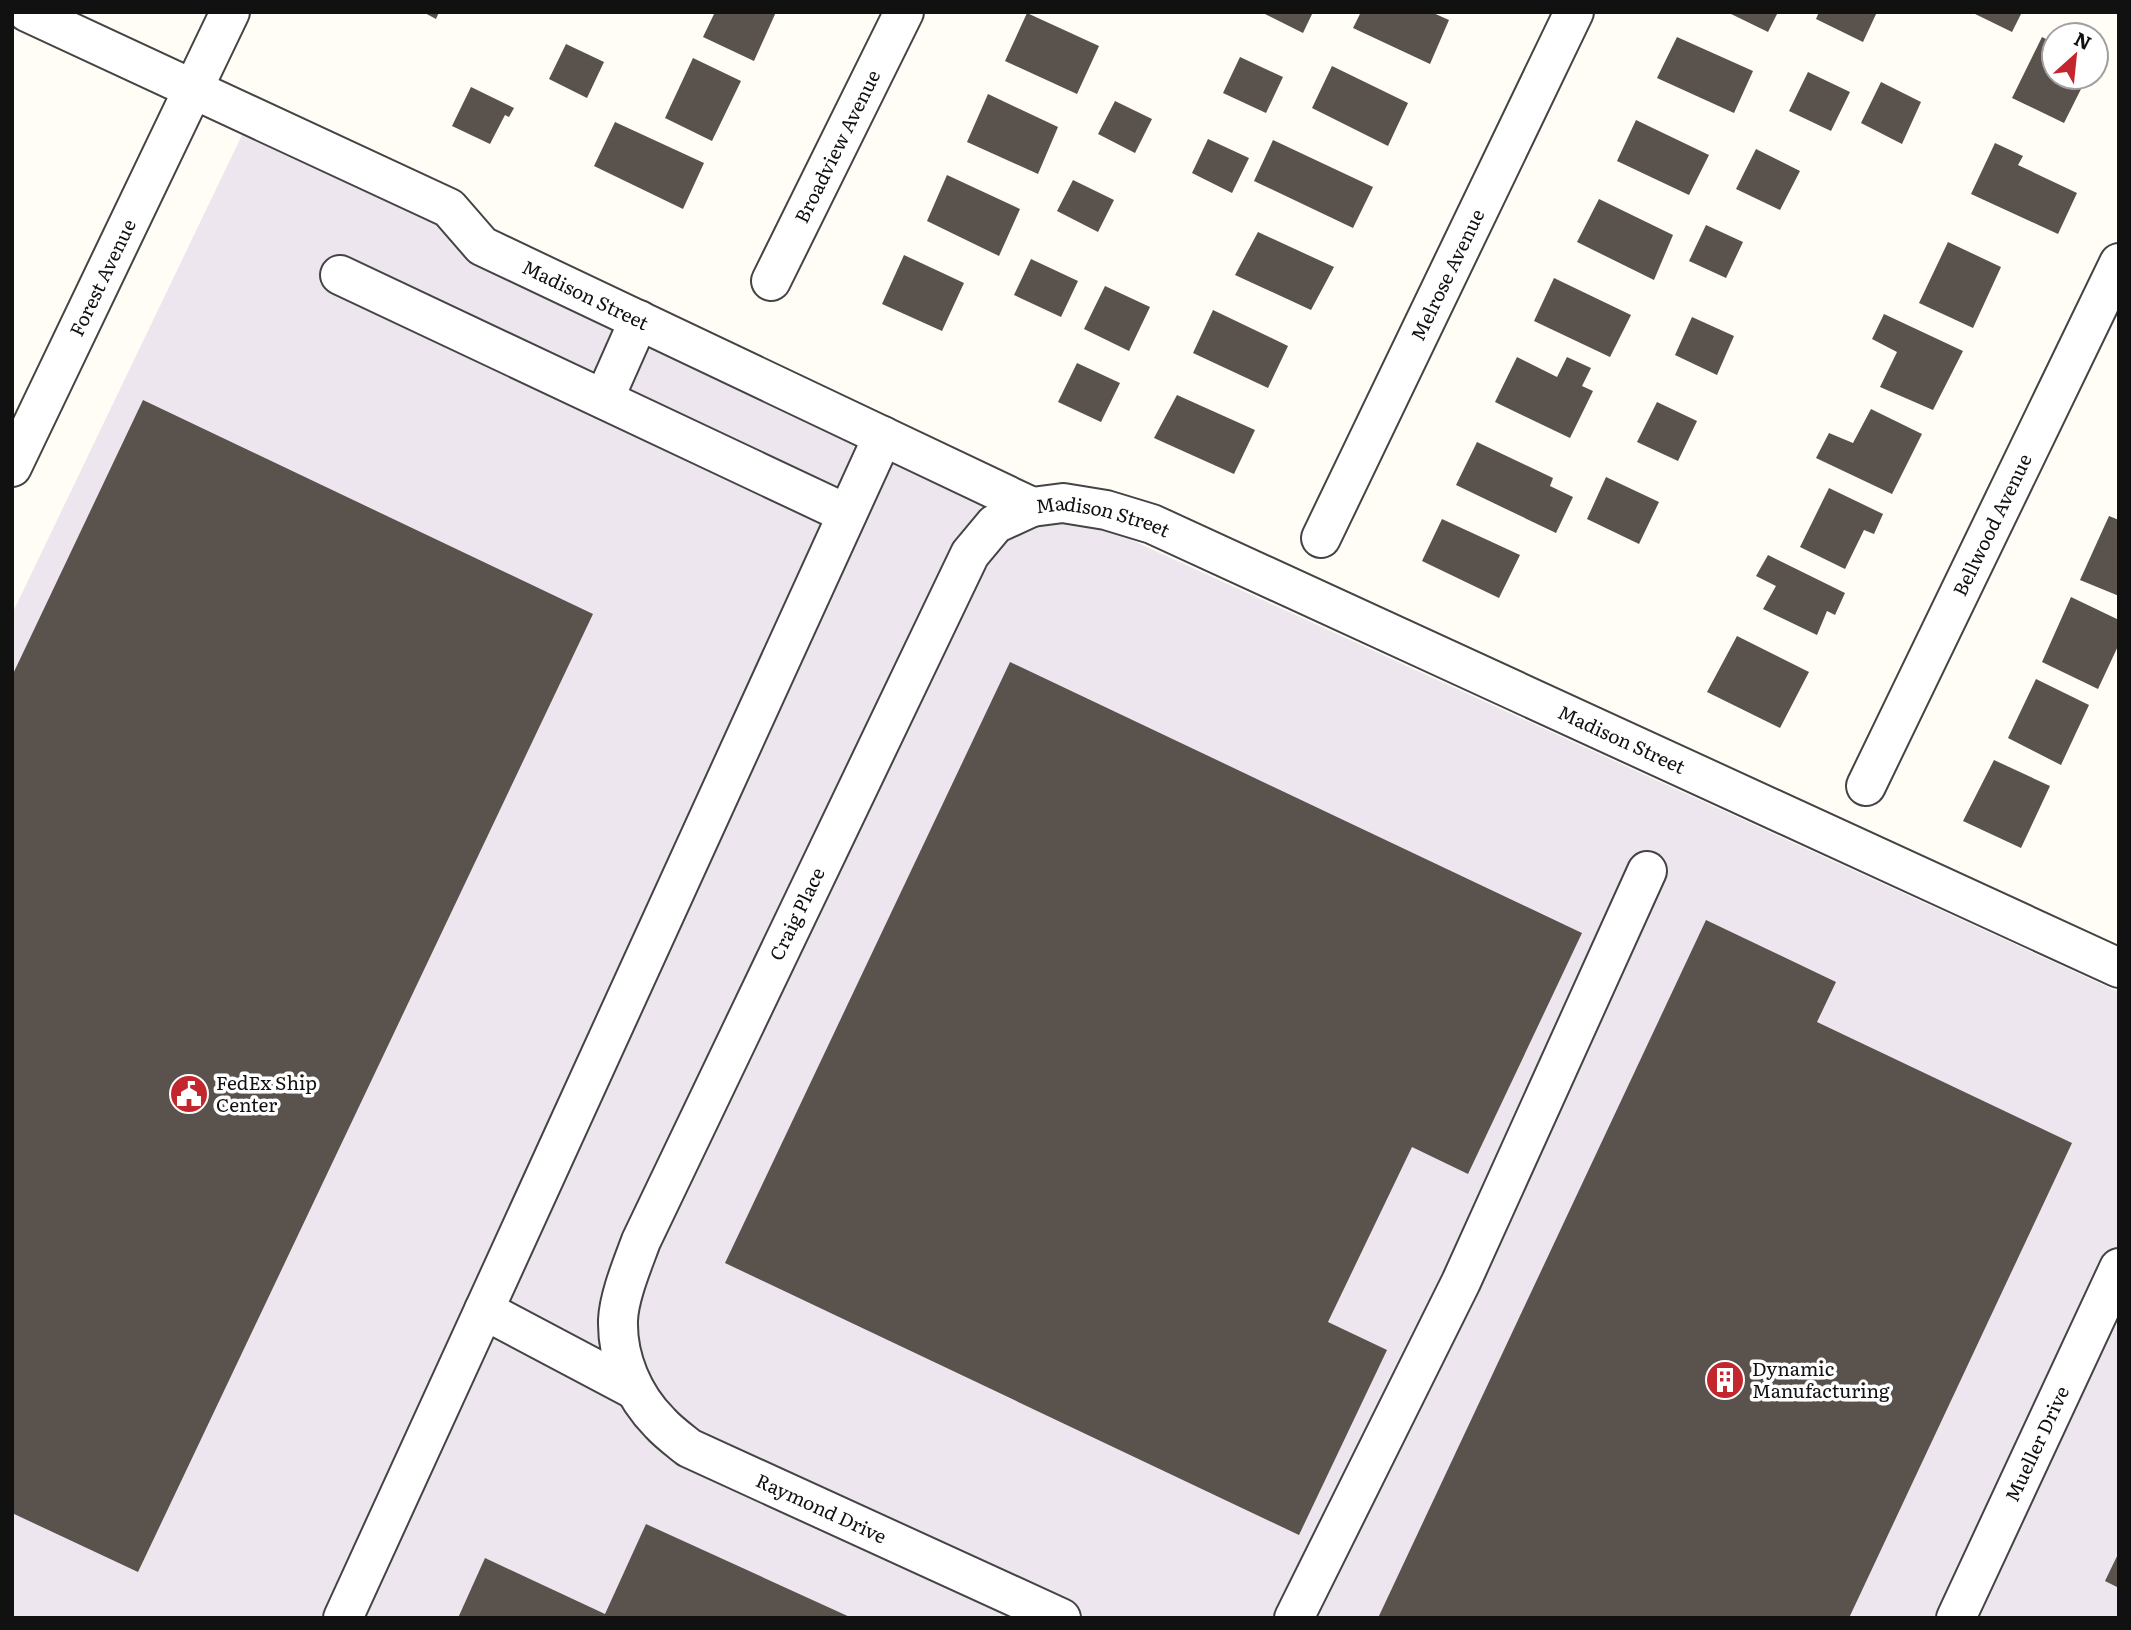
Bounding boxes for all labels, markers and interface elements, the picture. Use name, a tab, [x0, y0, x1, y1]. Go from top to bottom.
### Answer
north arrow	[2040, 21, 2110, 91]
text: N	[2070, 24, 2097, 56]
street label: Broadview Avenue	[787, 65, 886, 228]
street label: Melrose Avenue	[1403, 204, 1490, 345]
street label: Forest Avenue	[62, 214, 142, 340]
street label: Madison Street	[518, 252, 654, 336]
street label: Bellwood Avenue	[1945, 448, 2038, 600]
street label: Madison Street	[1034, 488, 1175, 544]
street label: Madison Street	[1554, 697, 1690, 780]
street label: Craig Place	[762, 862, 831, 965]
place label: FedEx Ship Center	[216, 1068, 317, 1118]
public building icon: FedEx Ship Center	[168, 1073, 210, 1115]
place label: Dynamic Manufacturing	[1752, 1354, 1890, 1404]
building icon: Dynamic Manufacturing	[1704, 1359, 1746, 1401]
street label: Mueller Drive	[1997, 1381, 2075, 1506]
street label: Raymond Drive	[752, 1466, 892, 1550]

